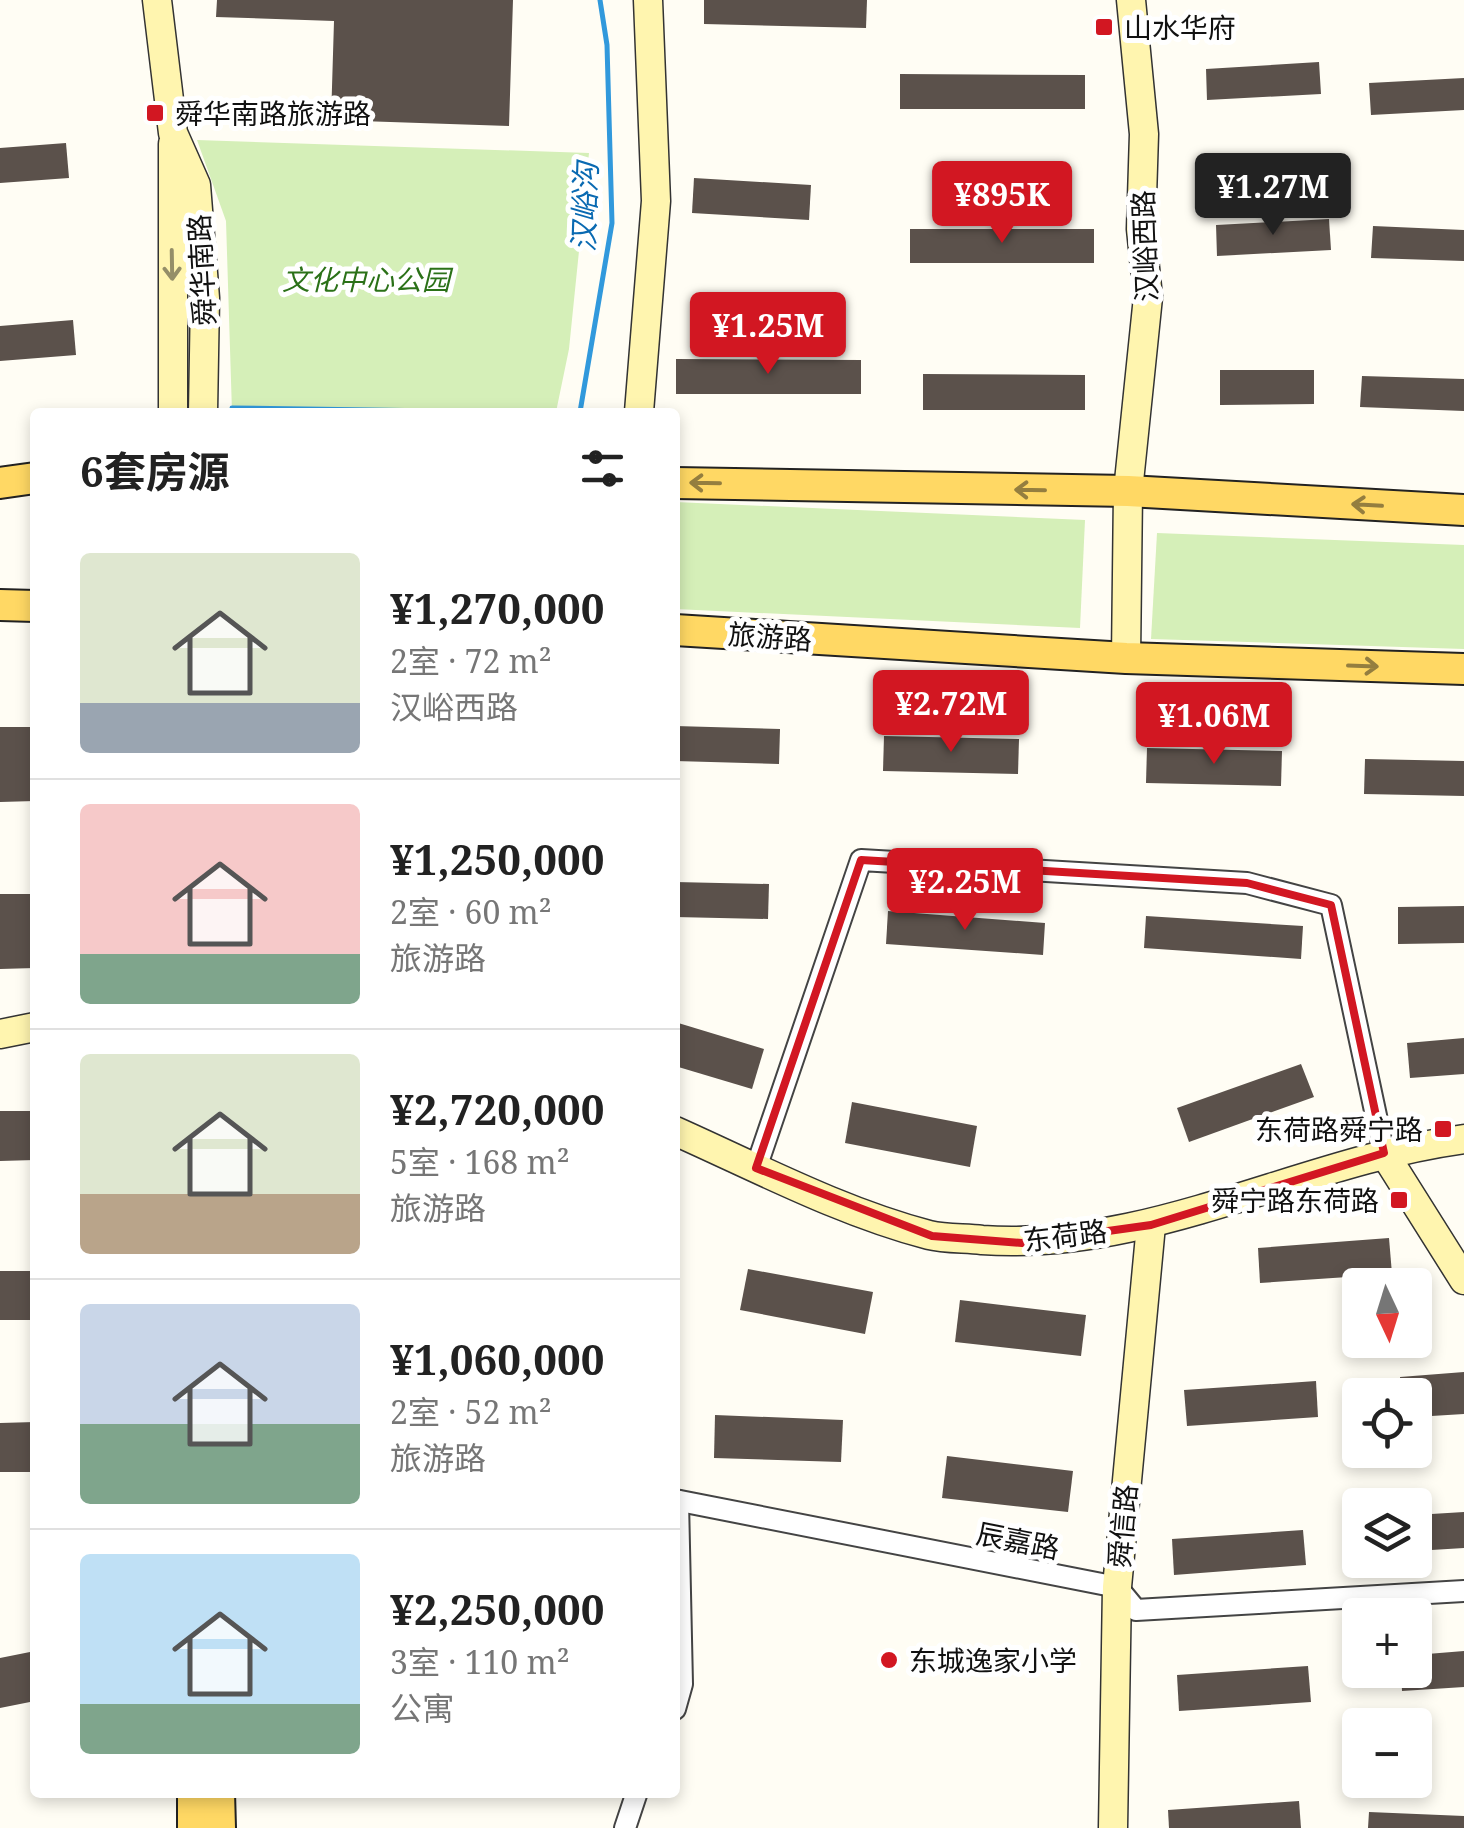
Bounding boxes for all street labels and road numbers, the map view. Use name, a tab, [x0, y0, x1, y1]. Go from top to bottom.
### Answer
street label: 汉峪西路	[1123, 189, 1165, 303]
street label: 舜华南路	[179, 213, 223, 327]
street label: 旅游路	[727, 614, 813, 658]
street label: 东荷路	[1021, 1211, 1109, 1259]
street label: 舜信路	[1099, 1482, 1145, 1570]
street label: 辰嘉路	[973, 1513, 1063, 1567]

